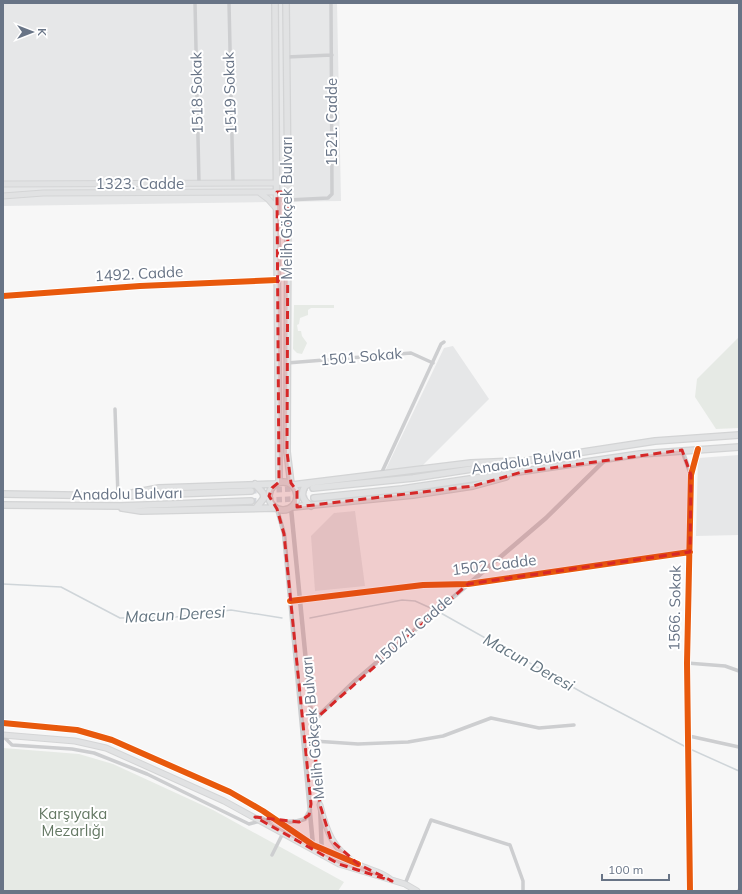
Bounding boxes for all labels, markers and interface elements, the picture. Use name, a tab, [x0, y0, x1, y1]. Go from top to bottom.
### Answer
north arrow	[12, 12, 52, 52]
text: K	[35, 28, 49, 36]
street label: 1518 Sokak	[186, 51, 207, 134]
street label: 1519 Sokak	[219, 51, 240, 134]
street label: 1521. Cadde	[322, 78, 341, 166]
street label: Melih Gökçek Bulvarı	[277, 136, 296, 280]
street label: 1323. Cadde	[96, 174, 184, 193]
street label: 1492. Cadde	[94, 262, 184, 285]
street label: 1501 Sokak	[319, 343, 403, 370]
street label: Anadolu Bulvarı	[470, 442, 582, 479]
street label: Anadolu Bulvarı	[71, 483, 183, 504]
street label: 1502 Cadde	[451, 550, 537, 579]
street label: 1566. Sokak	[664, 565, 685, 651]
street label: 1502/1 Cadde	[369, 590, 456, 669]
water label: Macun Deresi	[124, 601, 226, 627]
water label: Macun Deresi	[480, 629, 578, 695]
street label: Melih Gökçek Bulvarı	[297, 656, 328, 800]
park label: Karşıyaka Mezarlığı	[39, 804, 107, 840]
scale bar	[602, 856, 669, 882]
text: 100 m	[608, 862, 643, 877]

